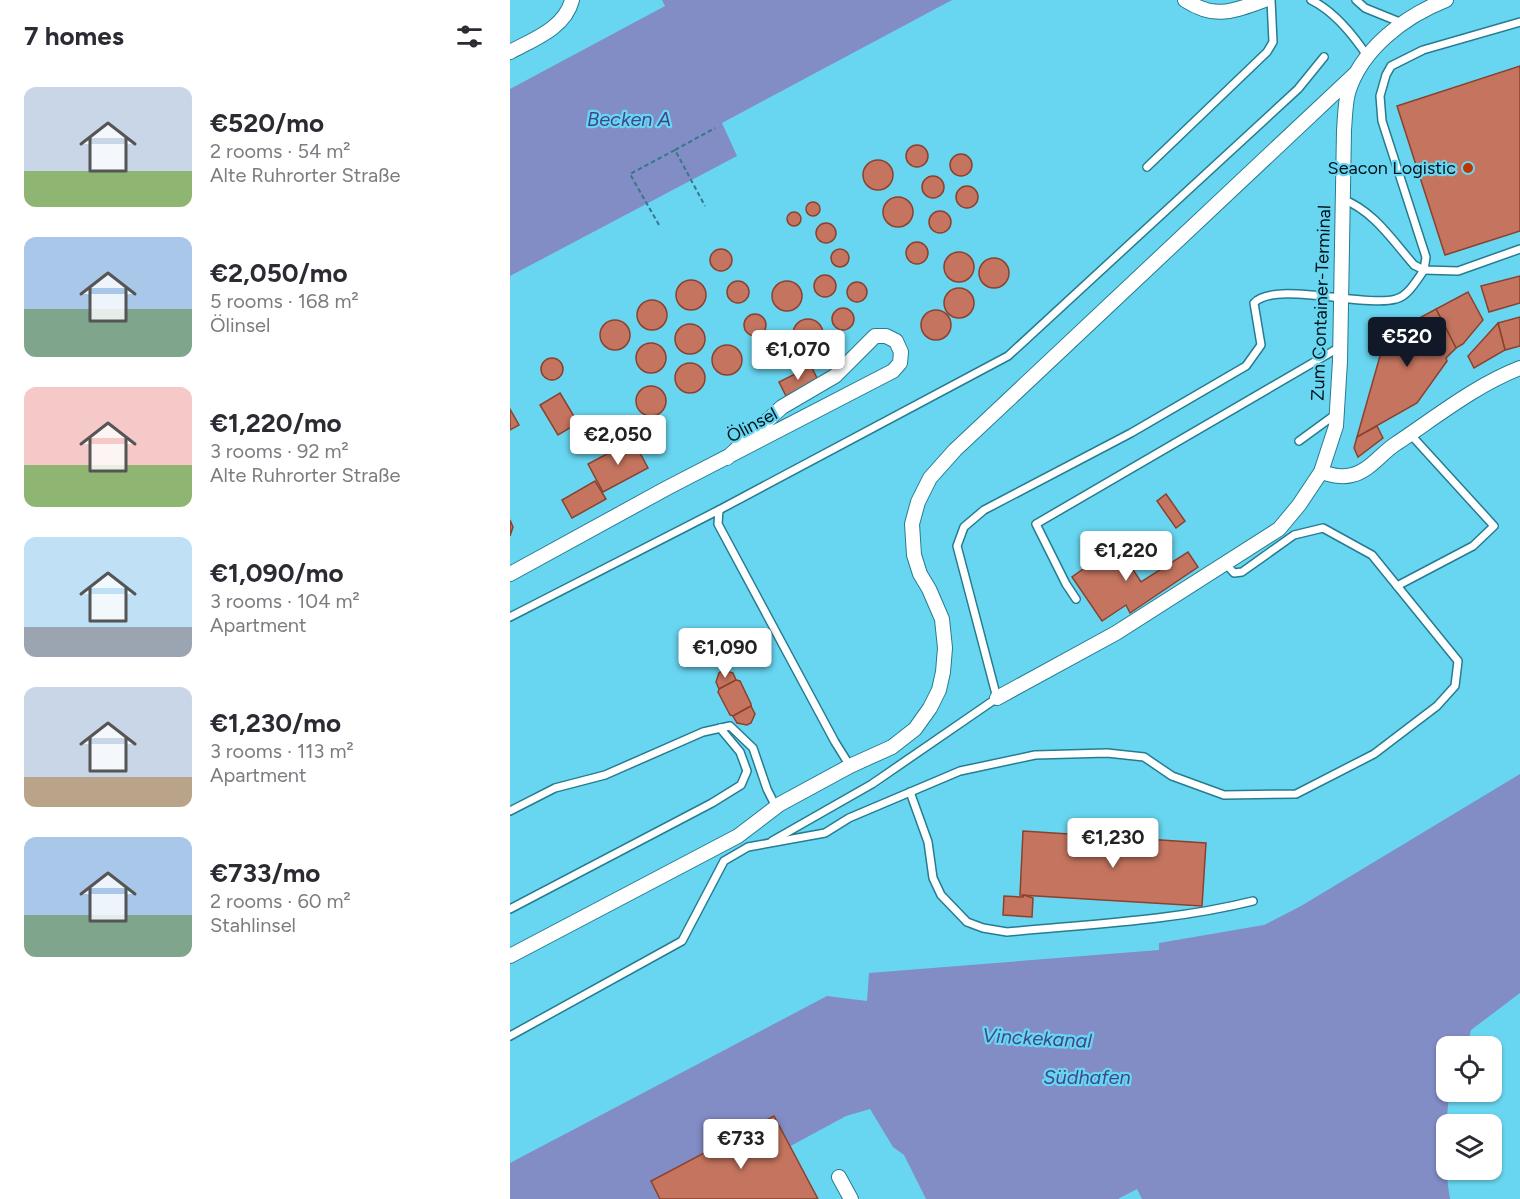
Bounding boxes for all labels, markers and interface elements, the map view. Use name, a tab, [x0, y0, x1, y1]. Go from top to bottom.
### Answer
text: 7 homes	[24, 20, 124, 52]
icon: filters	[453, 20, 486, 53]
text: €520/mo	[210, 107, 324, 139]
water label: Becken A	[587, 107, 671, 131]
icon: home	[72, 111, 144, 183]
text: 2 rooms · 54 m²	[210, 139, 350, 163]
place label: Seacon Logistic	[1328, 157, 1456, 179]
marker: Seacon Logistic	[1461, 161, 1475, 175]
text: Alte Ruhrorter Straße	[210, 163, 400, 187]
street label: Zum Container-Terminal	[1307, 205, 1335, 401]
text: €2,050/mo	[210, 257, 348, 289]
icon: home	[72, 261, 144, 333]
text: 5 rooms · 168 m²	[210, 289, 359, 313]
text: Ölinsel	[210, 313, 270, 337]
pin: €520	[1371, 317, 1443, 368]
text: €520	[1382, 324, 1432, 348]
pin: €1,070	[749, 330, 847, 381]
text: €1,070	[766, 337, 830, 361]
street label: Ölinsel	[723, 403, 781, 447]
text: €1,220/mo	[210, 407, 342, 439]
icon: home	[72, 411, 144, 483]
pin: €2,050	[569, 415, 667, 466]
text: €2,050	[584, 422, 652, 446]
text: 3 rooms · 92 m²	[210, 439, 349, 463]
text: Alte Ruhrorter Straße	[210, 463, 400, 487]
pin: €1,220	[1077, 531, 1175, 582]
text: €1,220	[1094, 538, 1158, 562]
text: €1,090/mo	[210, 557, 344, 589]
icon: home	[72, 561, 144, 633]
text: 3 rooms · 104 m²	[210, 589, 360, 613]
text: Apartment	[210, 613, 307, 637]
pin: €1,090	[676, 628, 774, 679]
text: €1,090	[693, 635, 758, 659]
text: €1,230/mo	[210, 707, 341, 739]
icon: home	[72, 711, 144, 783]
text: 3 rooms · 113 m²	[210, 739, 354, 763]
text: Apartment	[210, 763, 307, 787]
pin: €1,230	[1064, 818, 1162, 869]
text: €1,230	[1081, 825, 1145, 849]
text: €733/mo	[210, 857, 320, 889]
icon: home	[72, 861, 144, 933]
text: 2 rooms · 60 m²	[210, 889, 351, 913]
text: Stahlinsel	[210, 913, 296, 937]
water label: Vinckekanal	[982, 1023, 1093, 1053]
map controls	[1436, 1036, 1502, 1180]
button: locate	[1436, 1036, 1502, 1102]
water label: Südhafen	[1043, 1065, 1131, 1089]
button: layers	[1436, 1114, 1502, 1180]
pin: €733	[705, 1119, 777, 1170]
text: €733	[717, 1126, 765, 1150]

